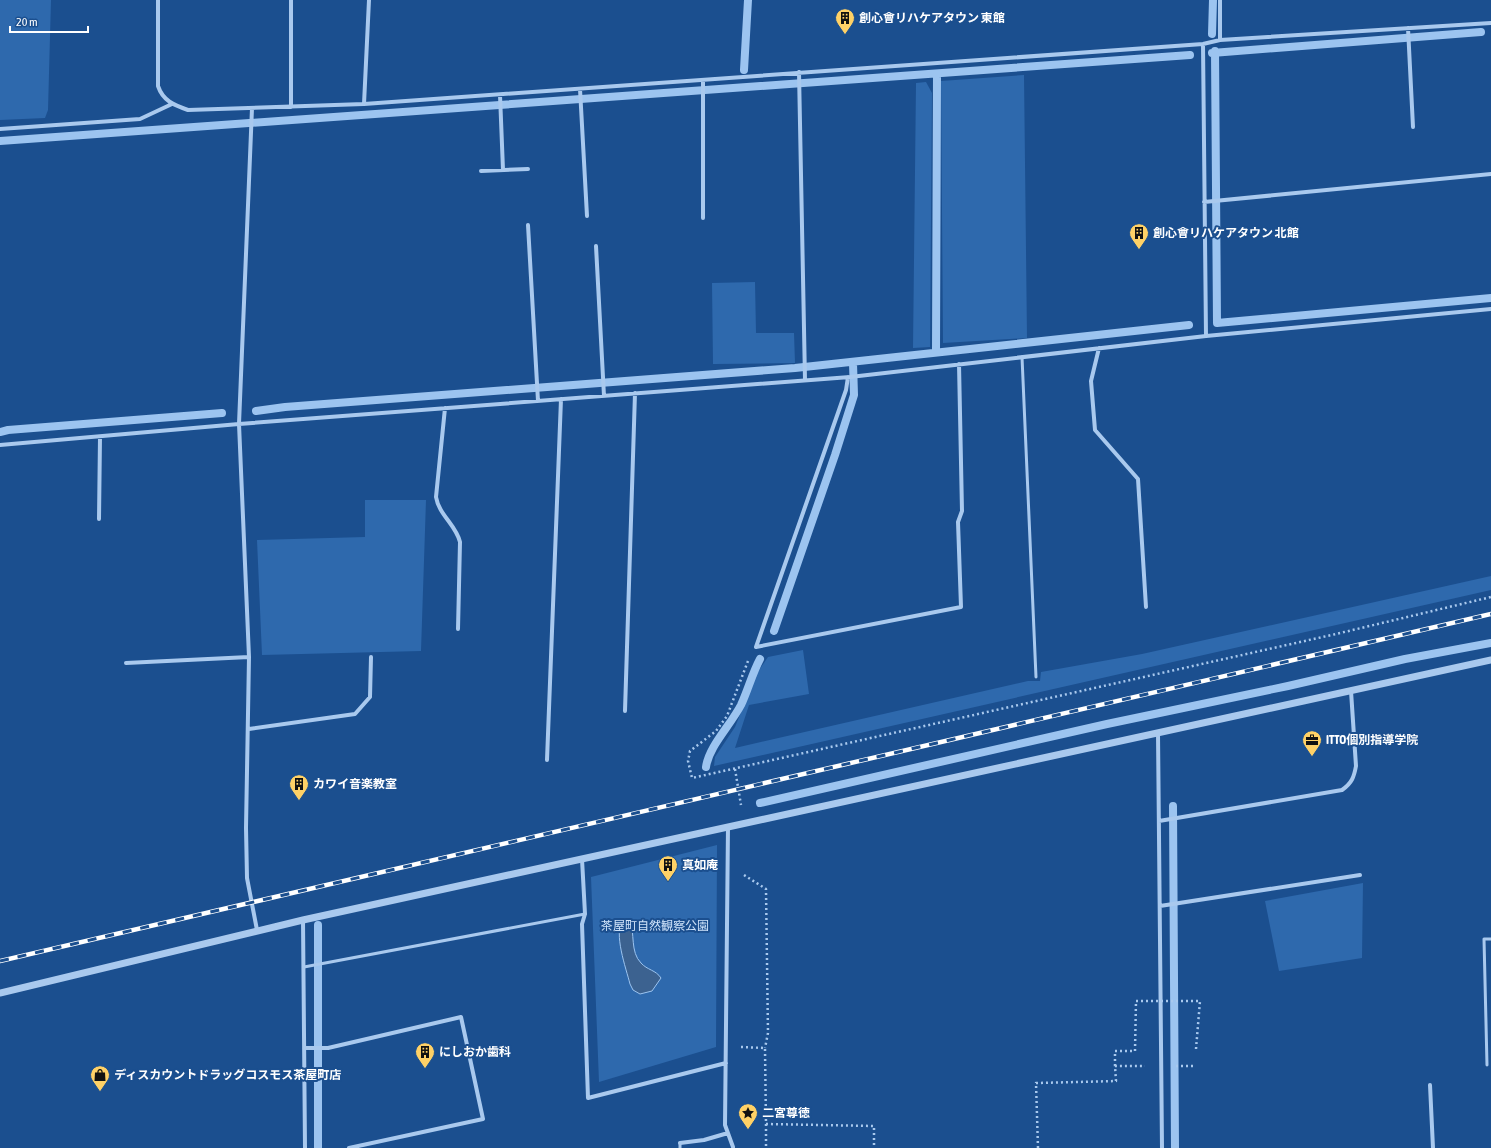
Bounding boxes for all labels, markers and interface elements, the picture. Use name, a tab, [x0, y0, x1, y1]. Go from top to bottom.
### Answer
building icon: 創心會リハケアタウン 東館	[834, 7, 856, 35]
scale bar	[10, 8, 88, 34]
place label: 創心會リハケアタウン 東館	[859, 11, 1005, 25]
text: 20 m	[16, 15, 38, 29]
building icon: 創心會リハケアタウン 北館	[1128, 222, 1150, 250]
place label: 創心會リハケアタウン 北館	[1153, 226, 1299, 240]
office icon: ITTO個別指導学院	[1301, 729, 1323, 757]
place label: ITTO個別指導学院	[1326, 733, 1418, 747]
building icon: カワイ音楽教室	[288, 773, 310, 801]
place label: カワイ音楽教室	[313, 777, 397, 791]
building icon: 真如庵	[657, 854, 679, 882]
place label: 真如庵	[682, 858, 718, 872]
park label: 茶屋町自然観察公園	[601, 919, 709, 933]
building icon: にしおか歯科	[414, 1041, 436, 1069]
place label: にしおか歯科	[439, 1045, 511, 1059]
shop icon: ディスカウントドラッグコスモス茶屋町店	[89, 1064, 111, 1092]
place label: ディスカウントドラッグコスモス茶屋町店	[114, 1068, 341, 1082]
place icon: 二宮尊徳	[737, 1102, 759, 1130]
place label: 二宮尊徳	[762, 1106, 810, 1120]

